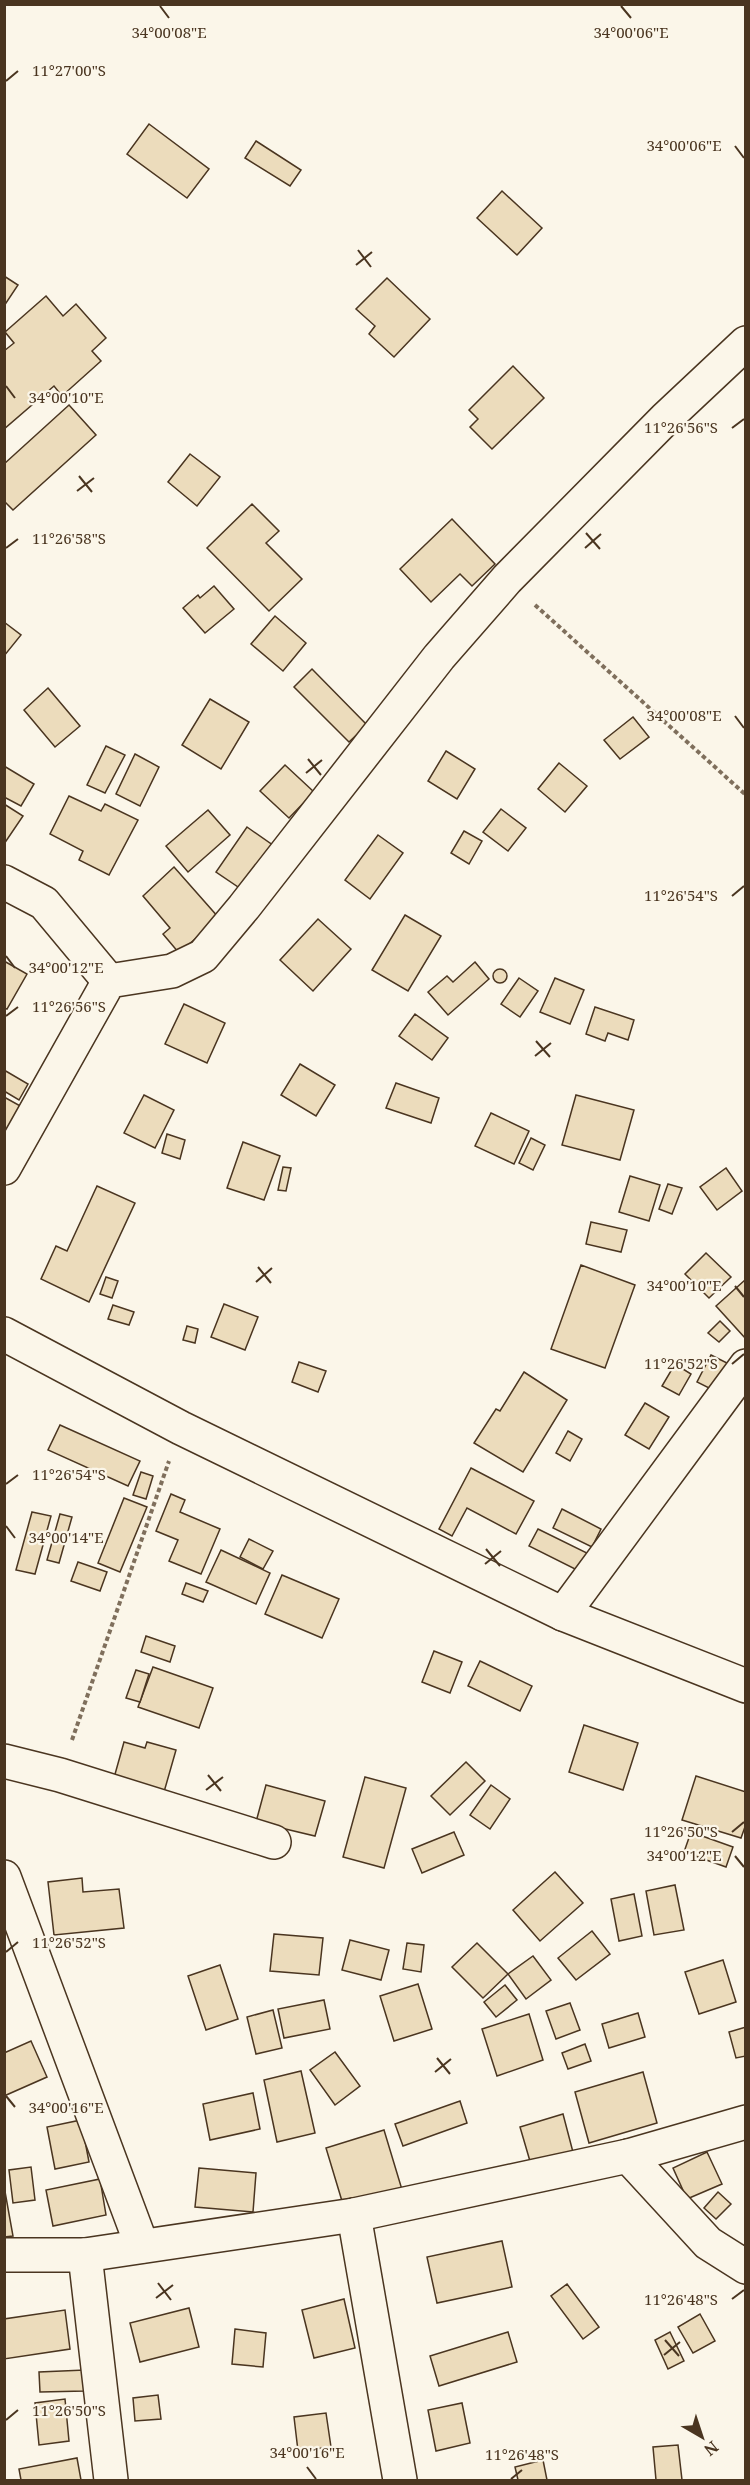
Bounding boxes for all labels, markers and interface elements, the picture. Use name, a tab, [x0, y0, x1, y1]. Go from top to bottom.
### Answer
text: 34°00'08"E	[131, 22, 207, 42]
text: 34°00'06"E	[593, 22, 669, 42]
text: 11°27'00"S	[32, 60, 106, 80]
text: 34°00'06"E	[646, 135, 722, 155]
text: 34°00'10"E	[28, 387, 104, 407]
text: 11°26'56"S	[644, 417, 718, 437]
text: 11°26'58"S	[32, 528, 106, 548]
text: 34°00'08"E	[646, 705, 722, 725]
text: 11°26'54"S	[644, 885, 718, 905]
text: 34°00'12"E	[28, 957, 104, 977]
text: 11°26'56"S	[32, 996, 106, 1016]
text: 34°00'10"E	[646, 1275, 722, 1295]
text: 11°26'52"S	[644, 1353, 718, 1373]
text: 11°26'54"S	[32, 1464, 106, 1484]
text: 34°00'14"E	[28, 1527, 104, 1547]
text: 11°26'50"S	[644, 1821, 718, 1841]
text: 34°00'12"E	[646, 1845, 722, 1865]
text: 11°26'52"S	[32, 1932, 106, 1952]
text: 34°00'16"E	[28, 2097, 104, 2117]
text: 11°26'48"S	[644, 2289, 718, 2309]
text: 11°26'50"S	[32, 2400, 106, 2420]
north arrow	[672, 2407, 732, 2467]
text: N	[699, 2436, 723, 2461]
text: 34°00'16"E	[269, 2442, 345, 2462]
text: 11°26'48"S	[485, 2444, 559, 2464]

